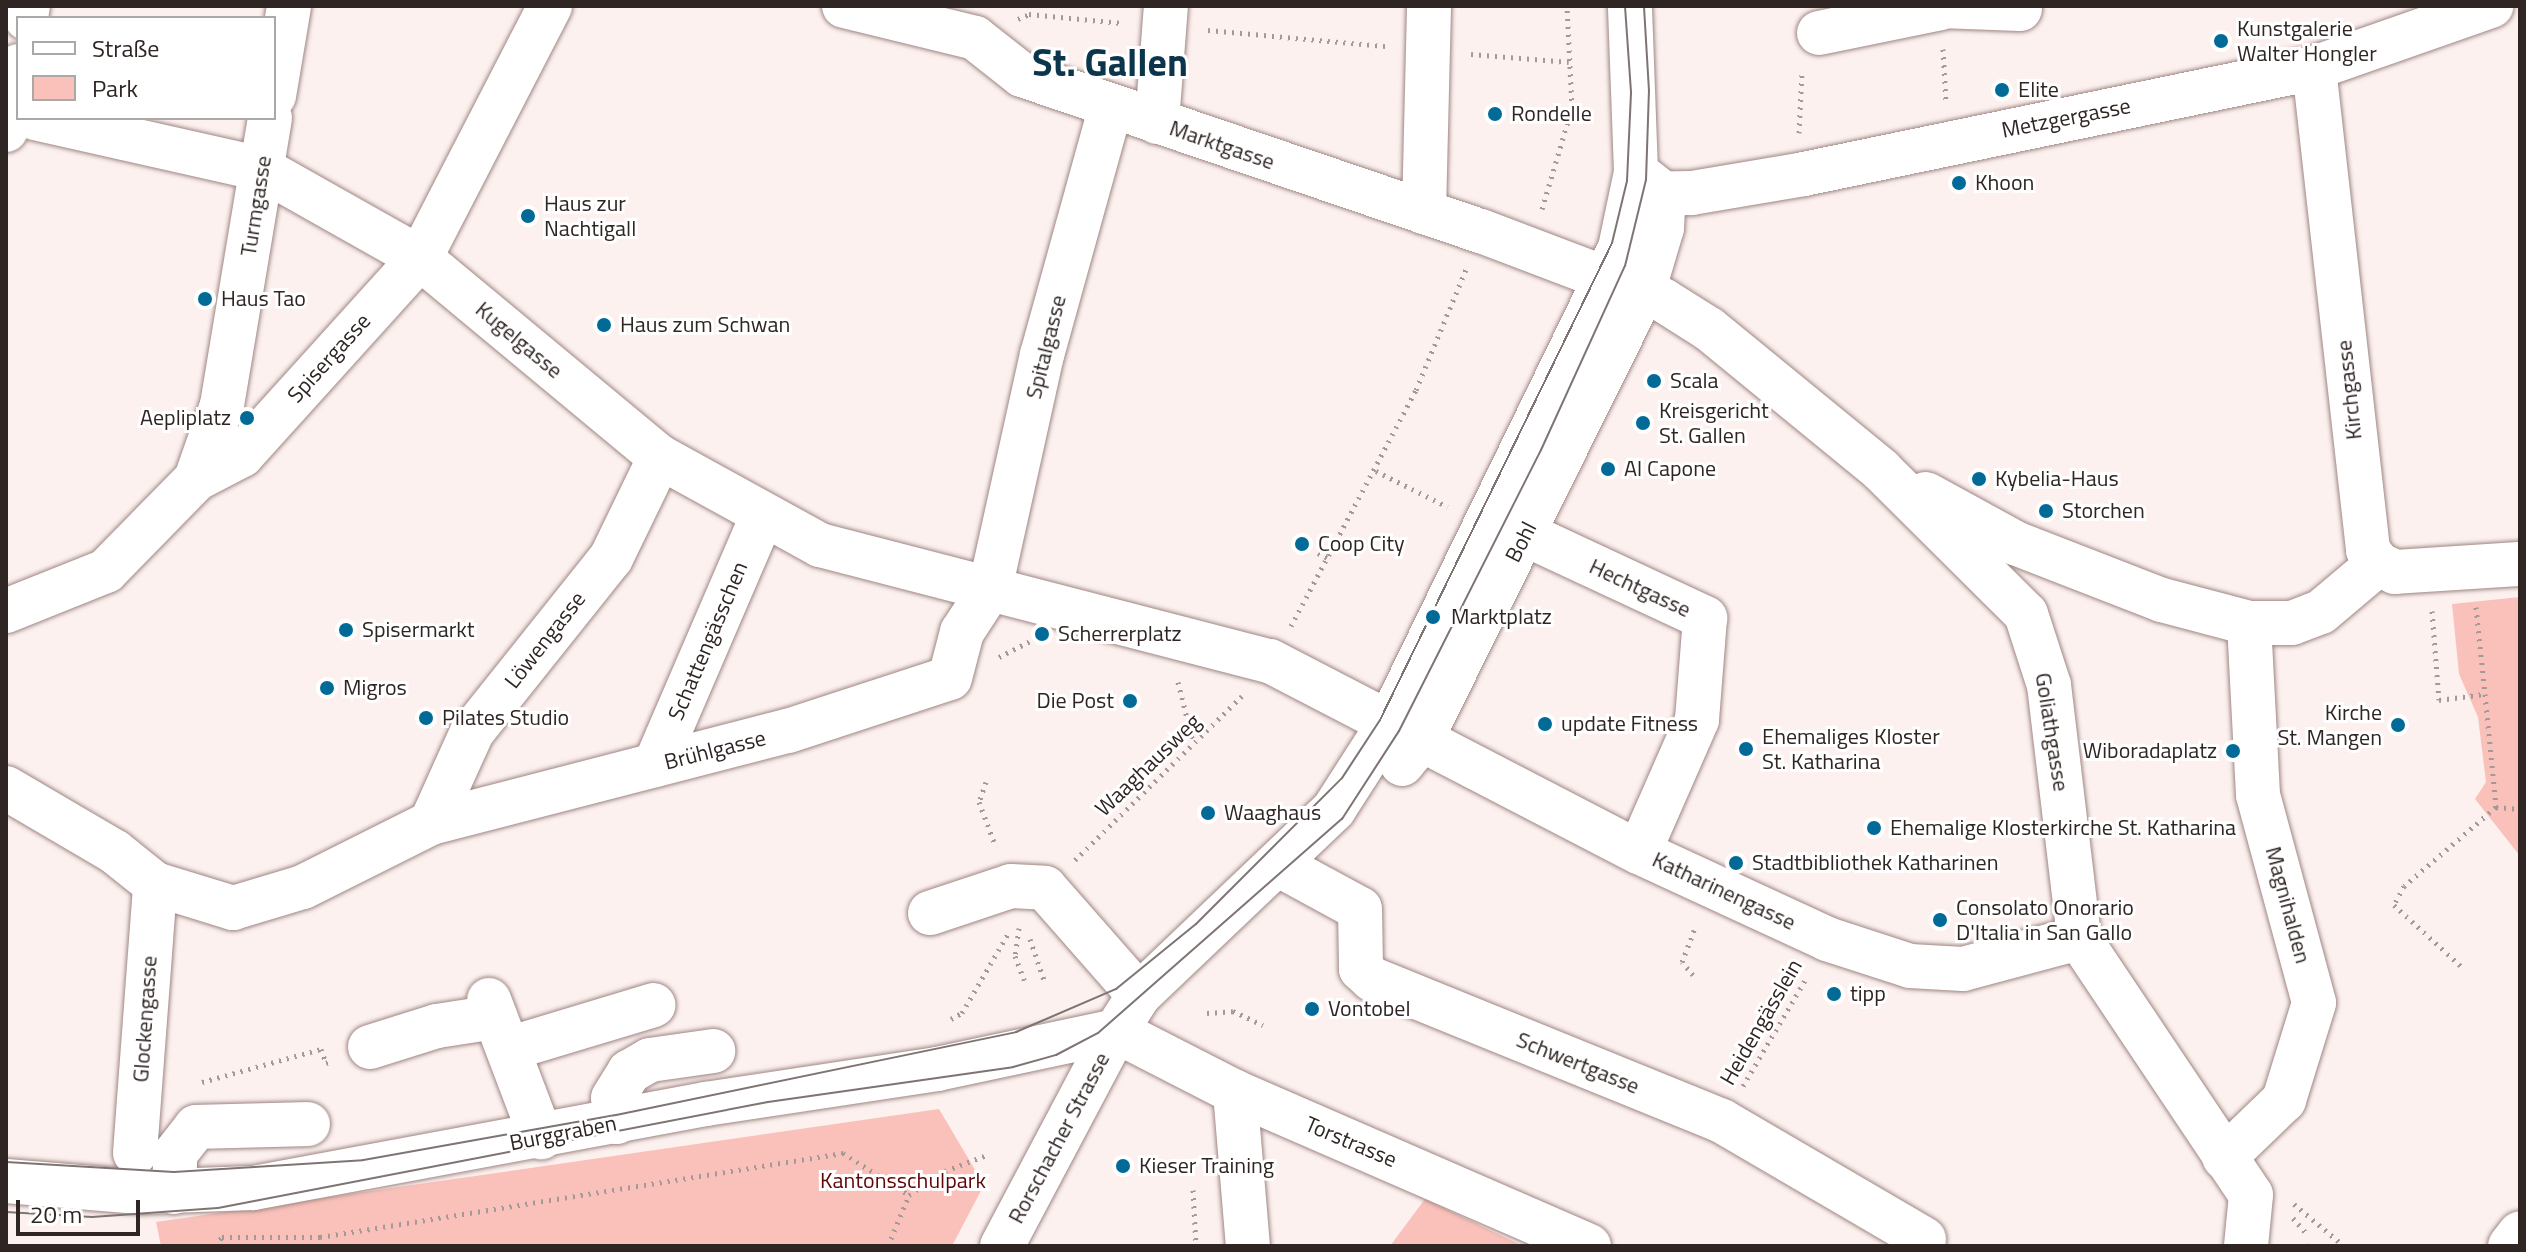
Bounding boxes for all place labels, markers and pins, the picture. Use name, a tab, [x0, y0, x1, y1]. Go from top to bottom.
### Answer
place label: Kunstgalerie Walter Hongler	[2237, 15, 2377, 66]
marker: Kunstgalerie Walter Hongler	[2212, 32, 2230, 50]
place label: Elite	[2018, 77, 2059, 103]
marker: Elite	[1993, 81, 2011, 99]
place label: Rondelle	[1511, 101, 1592, 127]
marker: Rondelle	[1486, 105, 1504, 123]
place label: Khoon	[1975, 170, 2034, 196]
marker: Khoon	[1950, 174, 1968, 192]
place label: Haus zur Nachtigall	[544, 190, 636, 242]
marker: Haus zur Nachtigall	[519, 207, 537, 225]
place label: Haus Tao	[221, 286, 306, 312]
marker: Haus Tao	[196, 290, 214, 308]
place label: Haus zum Schwan	[620, 312, 790, 338]
marker: Haus zum Schwan	[595, 316, 613, 334]
place label: Scala	[1670, 368, 1719, 394]
marker: Scala	[1645, 372, 1663, 390]
place label: Kreisgericht St. Gallen	[1659, 397, 1769, 448]
place label: Aepliplatz	[140, 405, 231, 431]
marker: Aepliplatz	[238, 409, 256, 427]
marker: Kreisgericht St. Gallen	[1634, 414, 1652, 432]
place label: Al Capone	[1624, 456, 1716, 482]
marker: Al Capone	[1599, 460, 1617, 478]
place label: Kybelia-Haus	[1995, 466, 2119, 492]
marker: Kybelia-Haus	[1970, 470, 1988, 488]
place label: Storchen	[2062, 498, 2145, 524]
marker: Storchen	[2037, 502, 2055, 520]
place label: Coop City	[1318, 531, 1405, 557]
marker: Coop City	[1293, 535, 1311, 553]
place label: Marktplatz	[1451, 604, 1552, 630]
marker: Marktplatz	[1422, 606, 1444, 628]
place label: Spisermarkt	[362, 617, 475, 643]
marker: Spisermarkt	[337, 621, 355, 639]
place label: Scherrerplatz	[1058, 621, 1182, 647]
marker: Scherrerplatz	[1033, 625, 1051, 643]
place label: Migros	[343, 675, 407, 701]
marker: Migros	[318, 679, 336, 697]
place label: Die Post	[1037, 688, 1114, 714]
marker: Die Post	[1121, 692, 1139, 710]
place label: Kirche St. Mangen	[2277, 699, 2382, 750]
place label: Pilates Studio	[442, 705, 569, 731]
marker: Pilates Studio	[417, 709, 435, 727]
place label: update Fitness	[1561, 711, 1698, 737]
marker: update Fitness	[1536, 715, 1554, 733]
marker: Kirche St. Mangen	[2389, 716, 2407, 734]
place label: Ehemaliges Kloster St. Katharina	[1762, 723, 1940, 774]
place label: Wiboradaplatz	[2083, 738, 2217, 764]
marker: Ehemaliges Kloster St. Katharina	[1737, 740, 1755, 758]
marker: Wiboradaplatz	[2224, 742, 2242, 760]
place label: Waaghaus	[1224, 800, 1321, 826]
marker: Waaghaus	[1199, 804, 1217, 822]
place label: Ehemalige Klosterkirche St. Katharina	[1890, 815, 2236, 841]
marker: Ehemalige Klosterkirche St. Katharina	[1865, 819, 1883, 837]
place label: Stadtbibliothek Katharinen	[1752, 850, 1999, 876]
marker: Stadtbibliothek Katharinen	[1727, 854, 1745, 872]
place label: Consolato Onorario D'Italia in San Gallo	[1956, 894, 2134, 946]
marker: Consolato Onorario D'Italia in San Gallo	[1931, 911, 1949, 929]
place label: tipp	[1850, 981, 1886, 1007]
marker: tipp	[1825, 985, 1843, 1003]
place label: Vontobel	[1328, 996, 1411, 1022]
marker: Vontobel	[1303, 1000, 1321, 1018]
place label: Kieser Training	[1139, 1153, 1274, 1179]
marker: Kieser Training	[1114, 1157, 1132, 1175]

